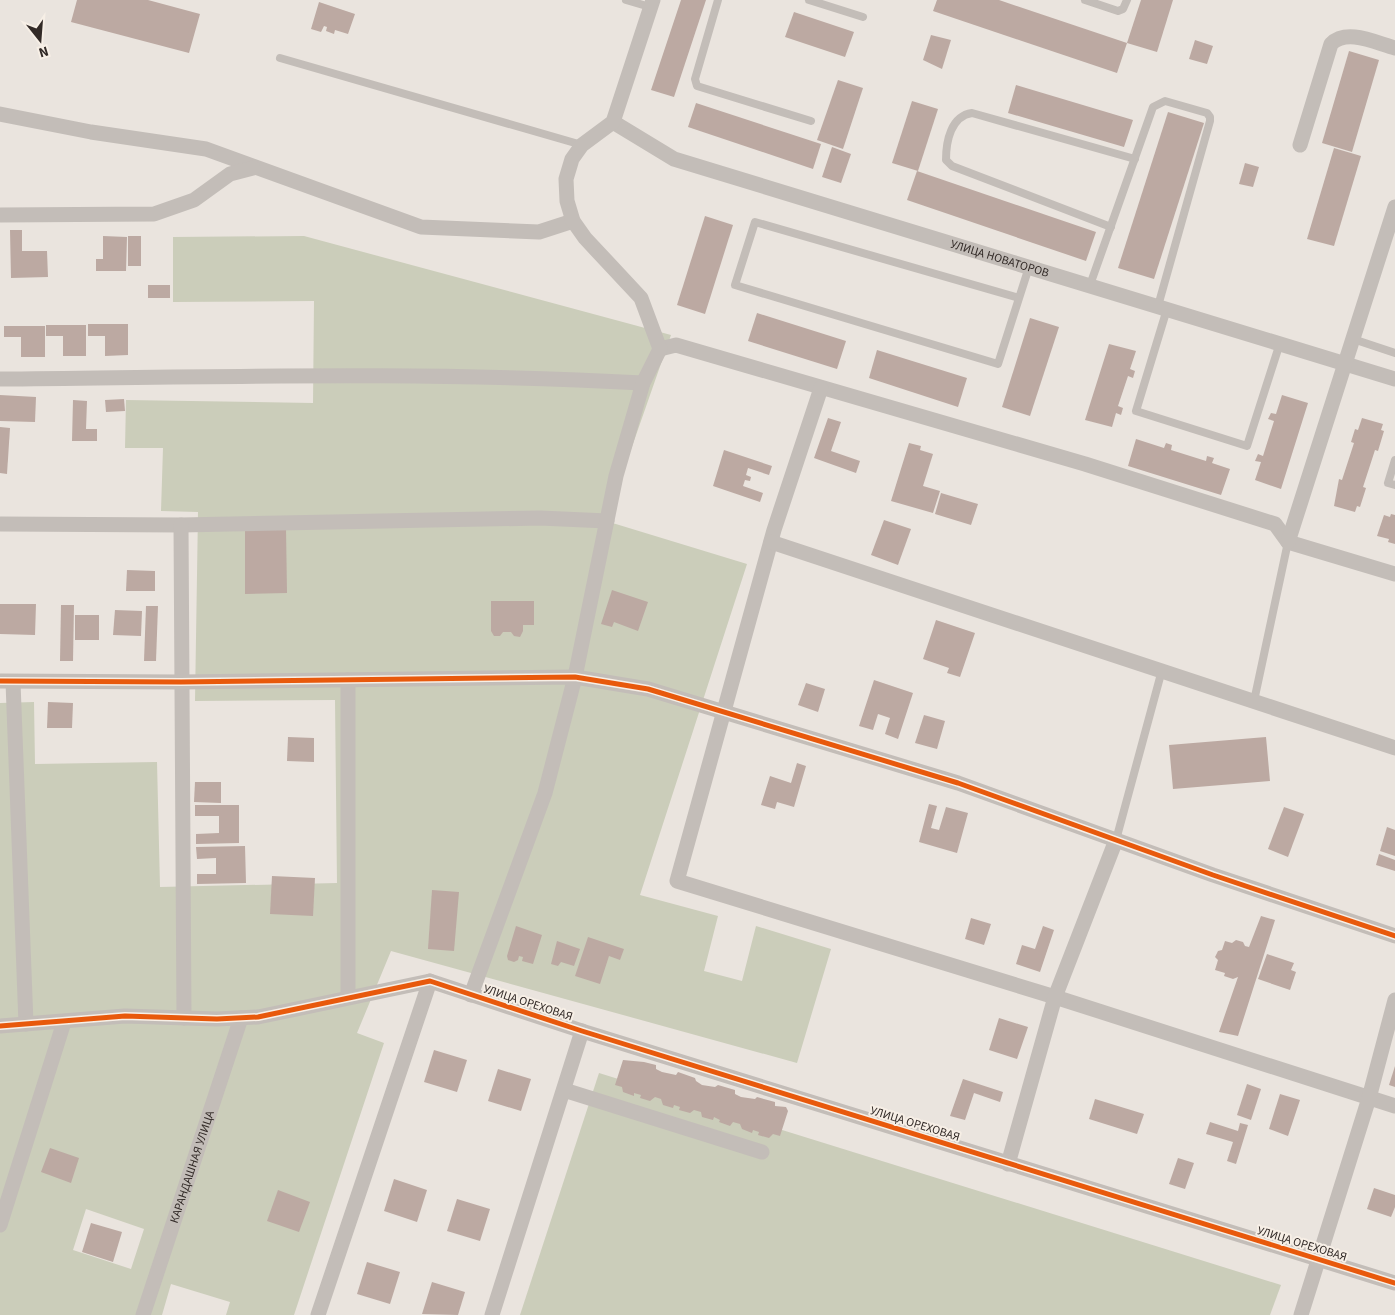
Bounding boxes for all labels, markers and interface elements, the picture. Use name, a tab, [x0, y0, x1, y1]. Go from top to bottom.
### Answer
north arrow	[15, 15, 65, 65]
text: N	[36, 41, 51, 62]
street label: УЛИЦА НОВАТОРОВ	[948, 235, 1051, 281]
street label: УЛИЦА ОРЕХОВАЯ	[481, 981, 575, 1025]
street label: УЛИЦА ОРЕХОВАЯ	[868, 1102, 962, 1146]
street label: КАРАНДАШНАЯ УЛИЦА	[165, 1108, 219, 1225]
street label: УЛИЦА ОРЕХОВАЯ	[1255, 1222, 1349, 1266]

